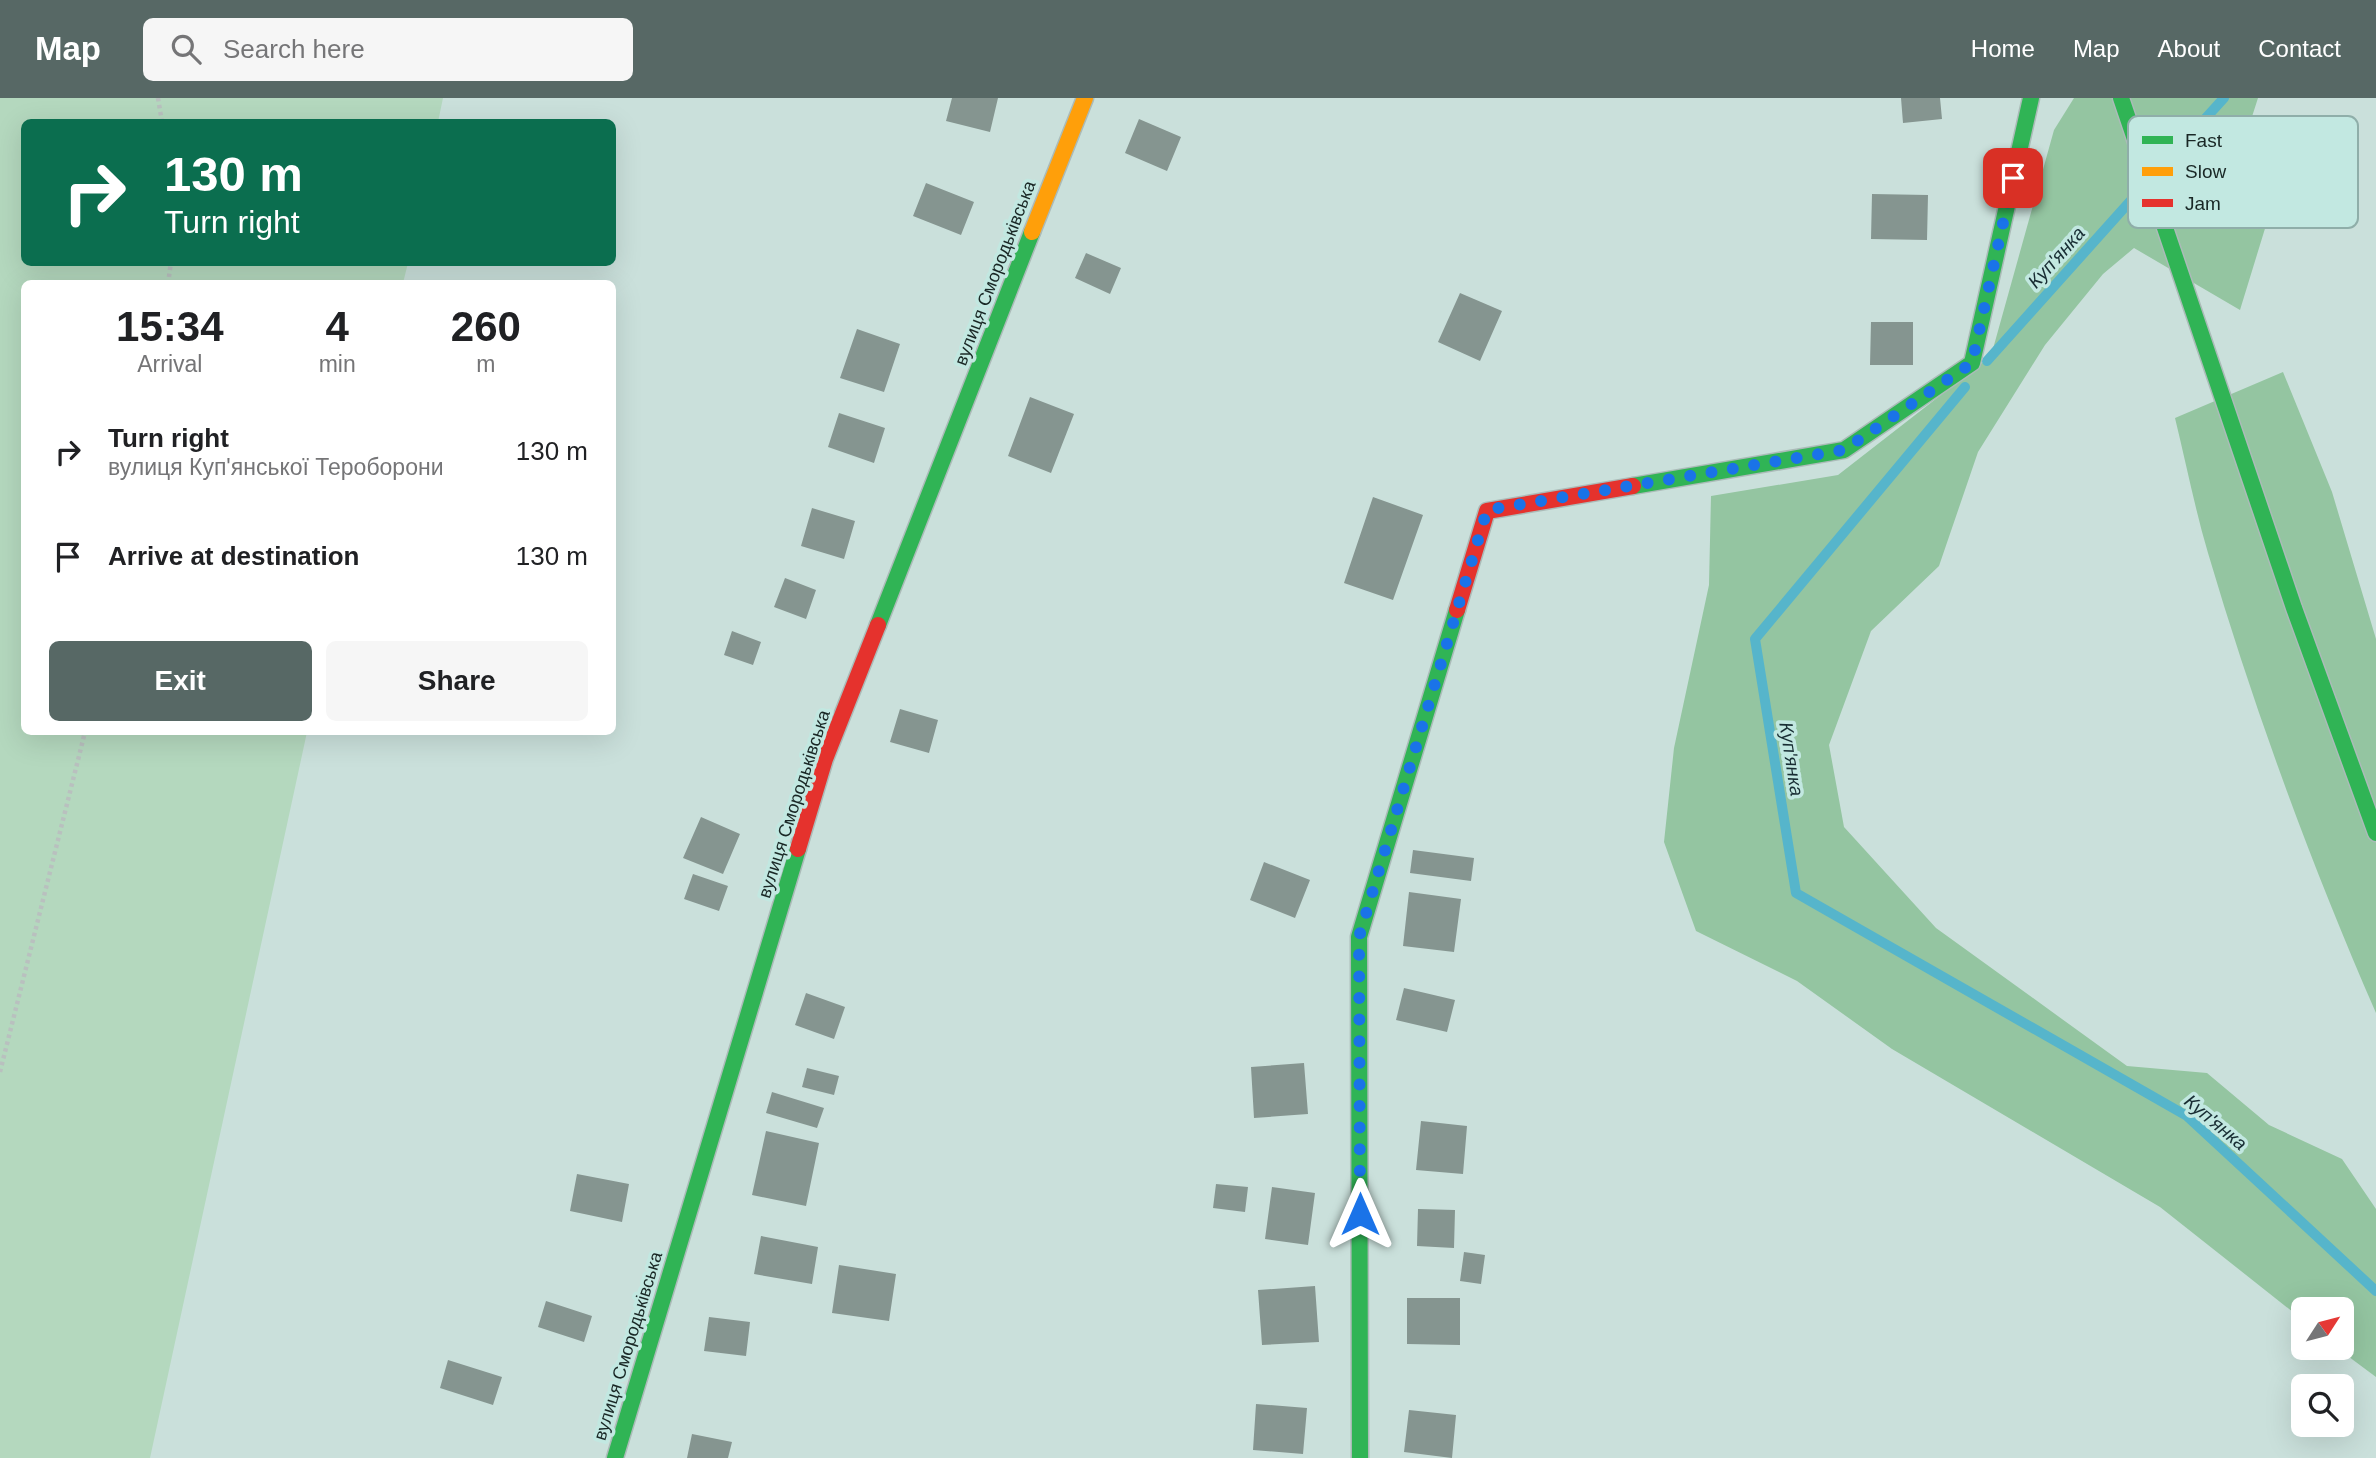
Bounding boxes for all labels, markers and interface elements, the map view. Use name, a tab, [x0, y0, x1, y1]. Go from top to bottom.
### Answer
search box	[143, 18, 633, 81]
text: Map	[35, 30, 101, 67]
icon: search	[167, 30, 205, 68]
text: Search here	[223, 34, 365, 64]
text: Home	[1971, 35, 2035, 62]
text: Map	[2073, 35, 2120, 62]
text: About	[2158, 35, 2220, 62]
text: Contact	[2258, 35, 2341, 62]
legend	[2128, 116, 2358, 228]
text: Fast	[2185, 130, 2223, 151]
icon: right	[49, 147, 140, 238]
text: 130 m	[164, 147, 303, 201]
pin	[1983, 148, 2043, 208]
icon: arrive	[1994, 159, 2032, 197]
text: Slow	[2185, 161, 2226, 182]
street label: вулиця Смородьківська	[951, 177, 1040, 368]
text: Jam	[2185, 193, 2221, 214]
text: Turn right	[164, 204, 300, 240]
water label: Куп'янка	[2024, 223, 2089, 292]
text: 15:34	[116, 303, 224, 350]
text: 4	[325, 303, 349, 350]
text: 260	[451, 303, 521, 350]
text: Arrival	[137, 351, 202, 377]
text: min	[319, 351, 356, 377]
text: m	[476, 351, 495, 377]
text: Turn right	[108, 423, 229, 453]
icon: right	[49, 433, 87, 471]
text: 130 m	[516, 436, 588, 466]
text: вулиця Куп'янської Тероборони	[108, 454, 444, 480]
icon: arrive	[49, 538, 87, 576]
text: Arrive at destination	[108, 541, 359, 571]
text: 130 m	[516, 541, 588, 571]
button: Exit	[49, 641, 312, 721]
button: Share	[326, 641, 588, 721]
street label: вулиця Смородьківська	[754, 707, 834, 900]
water label: Куп'янка	[1775, 721, 1808, 798]
water label: Куп'янка	[2180, 1090, 2251, 1154]
position arrow	[1323, 1177, 1397, 1251]
street label: вулиця Смородьківська	[590, 1248, 667, 1443]
north arrow	[2291, 1297, 2354, 1360]
map controls	[2291, 1297, 2354, 1437]
button: search	[2291, 1374, 2354, 1437]

